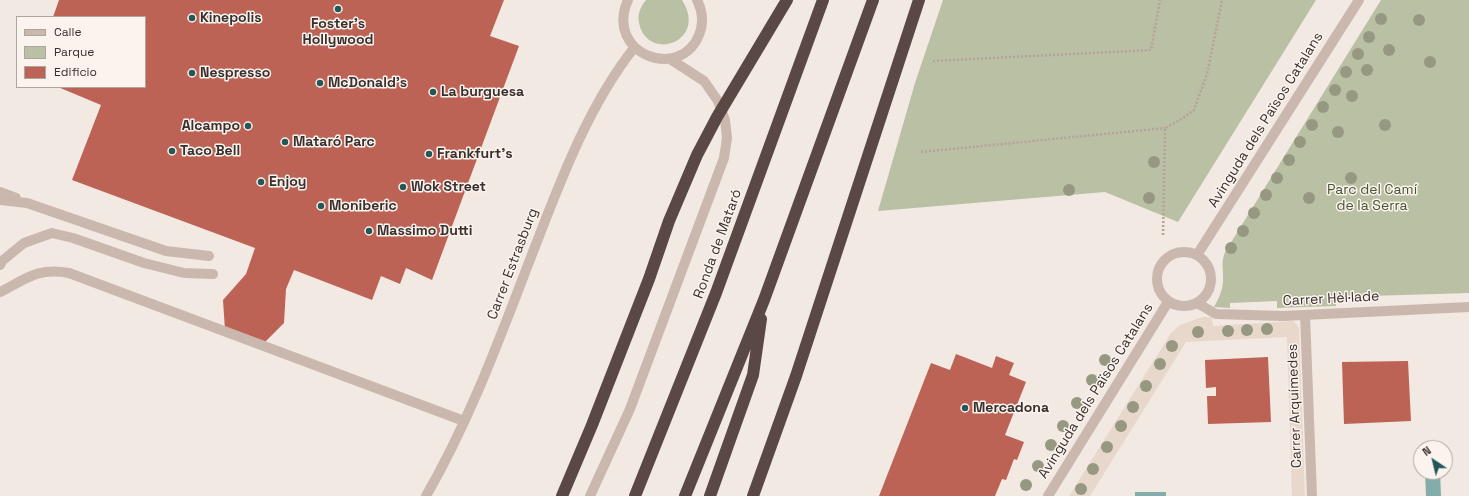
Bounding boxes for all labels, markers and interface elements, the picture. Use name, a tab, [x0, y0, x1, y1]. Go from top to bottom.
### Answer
marker: Foster's Hollywood	[333, 4, 343, 14]
place label: Kinepolis	[200, 10, 261, 26]
marker: Kinepolis	[187, 13, 197, 23]
legend	[16, 16, 146, 88]
place label: Foster's Hollywood	[303, 16, 373, 48]
text: Calle	[54, 24, 82, 40]
street label: Avinguda dels Països Catalans	[1205, 29, 1327, 211]
text: Parque	[54, 44, 94, 60]
text: Edificio	[54, 64, 97, 80]
place label: Nespresso	[200, 65, 270, 81]
marker: Nespresso	[187, 68, 197, 78]
place label: McDonald's	[328, 75, 407, 91]
marker: McDonald's	[315, 78, 325, 88]
place label: La burguesa	[441, 84, 524, 100]
marker: La burguesa	[428, 87, 438, 97]
place label: Alcampo	[182, 118, 240, 134]
marker: Alcampo	[243, 121, 253, 131]
place label: Mataró Parc	[293, 134, 375, 150]
marker: Mataró Parc	[280, 137, 290, 147]
place label: Taco Bell	[180, 143, 240, 159]
marker: Taco Bell	[167, 146, 177, 156]
place label: Frankfurt's	[437, 146, 513, 162]
marker: Frankfurt's	[424, 149, 434, 159]
place label: Enjoy	[269, 174, 306, 190]
marker: Enjoy	[256, 177, 266, 187]
place label: Wok Street	[411, 179, 486, 195]
marker: Wok Street	[398, 182, 408, 192]
park label: Parc del Camí de la Serra	[1327, 182, 1417, 214]
street label: Ronda de Mataró	[690, 187, 746, 301]
place label: Moniberic	[329, 198, 397, 214]
marker: Moniberic	[316, 201, 326, 211]
street label: Carrer Estrasburg	[484, 206, 542, 322]
place label: Massimo Dutti	[377, 223, 472, 239]
marker: Massimo Dutti	[364, 226, 374, 236]
street label: Carrer Hèl·lade	[1282, 288, 1380, 310]
street label: Avinguda dels Països Catalans	[1035, 300, 1157, 482]
street label: Carrer Arquímedes	[1284, 344, 1306, 468]
place label: Mercadona	[973, 400, 1049, 416]
marker: Mercadona	[960, 403, 970, 413]
north arrow	[1413, 440, 1453, 480]
text: N	[1420, 443, 1434, 459]

